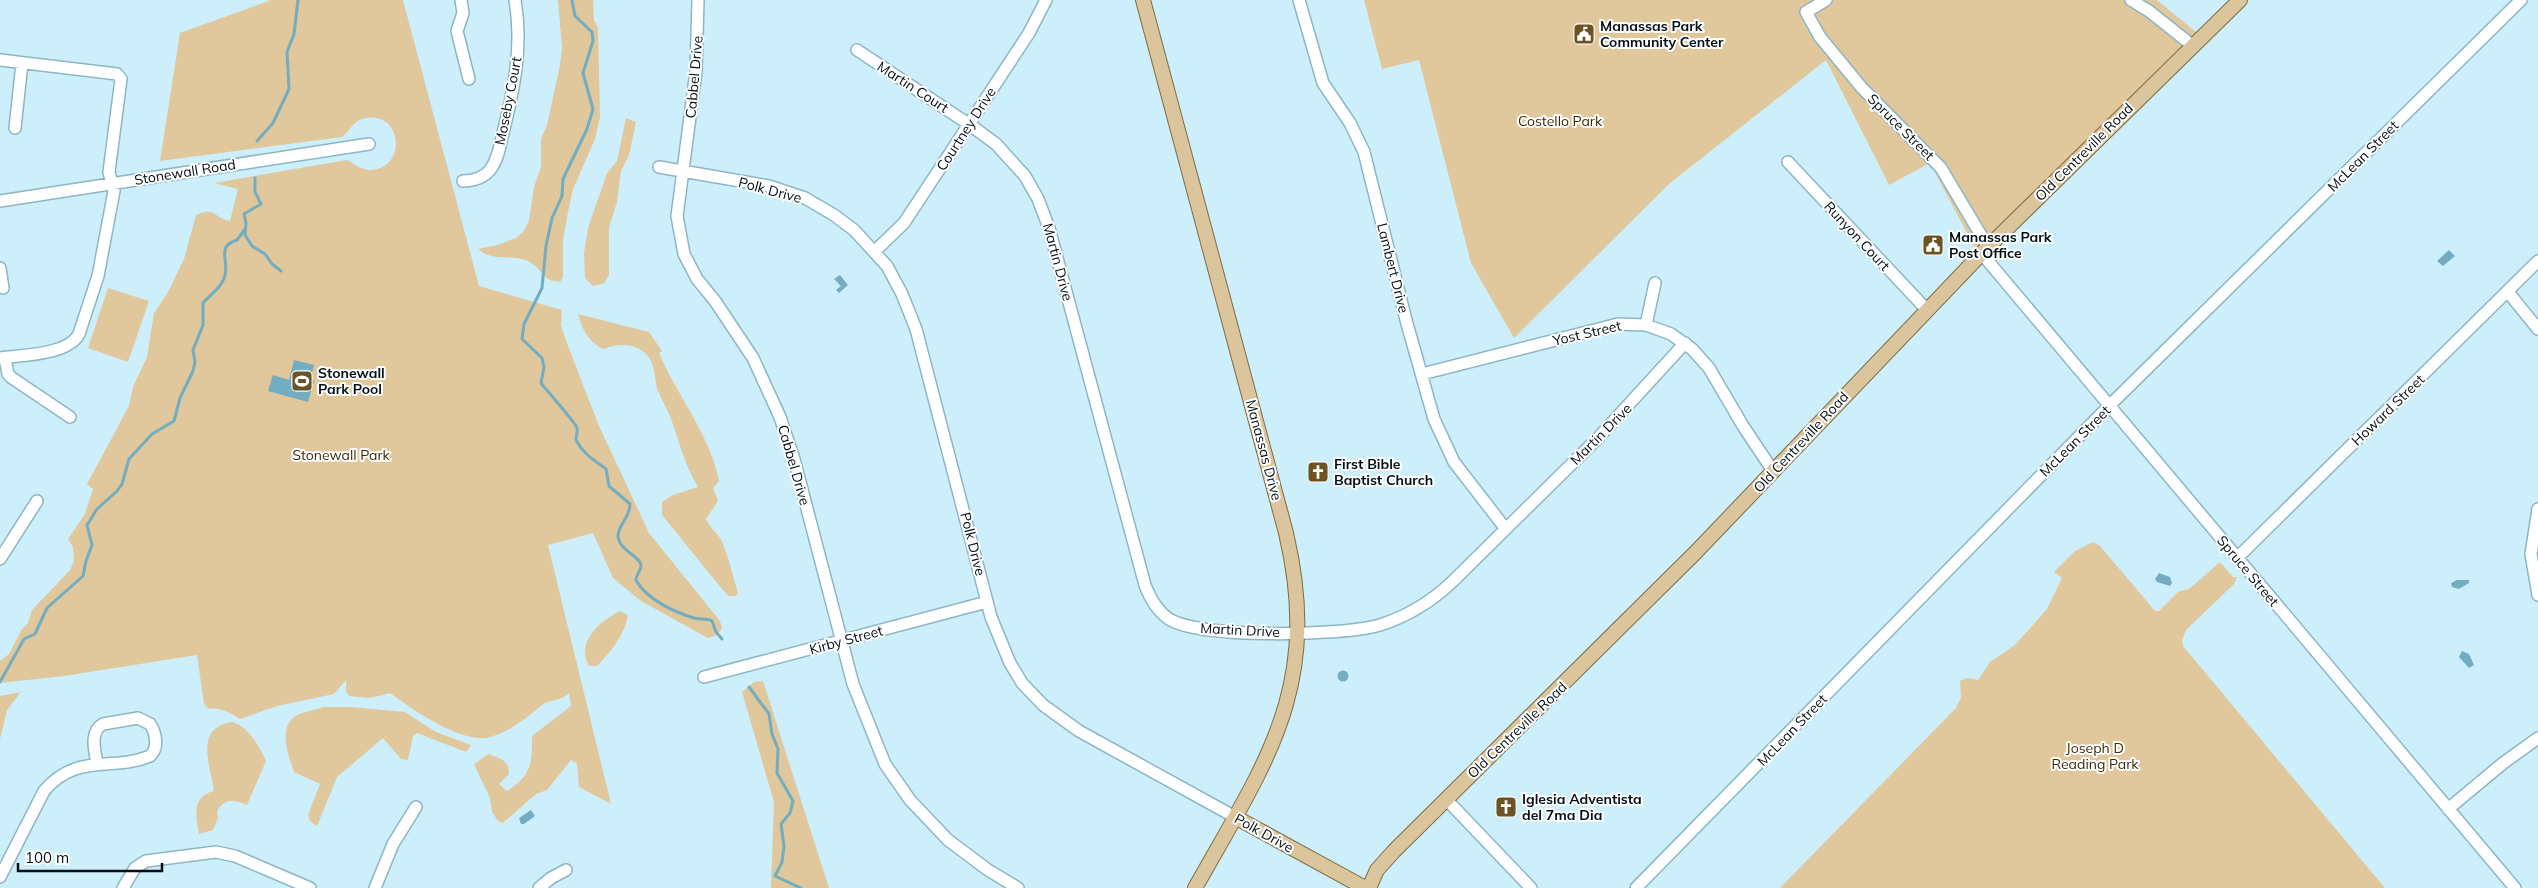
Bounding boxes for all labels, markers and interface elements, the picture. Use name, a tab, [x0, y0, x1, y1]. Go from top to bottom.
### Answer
place label: Manassas Park Community Center	[1600, 17, 1724, 51]
public building icon: Manassas Park Community Center	[1572, 22, 1596, 46]
street label: Cabbel Drive	[681, 35, 707, 119]
street label: Moseby Court	[491, 55, 525, 147]
street label: Martin Court	[874, 57, 952, 117]
street label: Courtney Drive	[932, 84, 1000, 174]
street label: Spruce Street	[1864, 90, 1938, 164]
street label: Old Centreville Road	[2031, 99, 2137, 205]
park label: Costello Park	[1518, 112, 1603, 130]
street label: McLean Street	[2324, 117, 2402, 195]
street label: Stonewall Road	[133, 155, 237, 189]
street label: Polk Drive	[736, 173, 804, 207]
street label: Runyon Court	[1820, 197, 1894, 275]
street label: Martin Drive	[1039, 221, 1077, 303]
street label: Lambert Drive	[1373, 221, 1413, 315]
place label: Manassas Park Post Office	[1949, 228, 2052, 262]
public building icon: Manassas Park Post Office	[1921, 233, 1945, 257]
street label: Yost Street	[1550, 316, 1623, 350]
place label: Stonewall Park Pool	[318, 364, 385, 398]
sports icon: Stonewall Park Pool	[290, 369, 314, 393]
street label: Howard Street	[2348, 371, 2428, 449]
street label: Old Centreville Road	[1750, 388, 1852, 496]
street label: Manassas Drive	[1242, 398, 1286, 502]
street label: Martin Drive	[1566, 399, 1636, 469]
street label: McLean Street	[2036, 402, 2114, 480]
street label: Cabbel Drive	[774, 423, 814, 507]
park label: Stonewall Park	[292, 446, 391, 464]
place label: First Bible Baptist Church	[1334, 455, 1433, 489]
church icon: First Bible Baptist Church	[1306, 460, 1330, 484]
street label: Polk Drive	[956, 510, 990, 578]
street label: Spruce Street	[2213, 532, 2283, 610]
street label: Martin Drive	[1200, 619, 1280, 641]
street label: Kirby Street	[807, 622, 885, 658]
street label: Old Centreville Road	[1463, 678, 1571, 782]
street label: McLean Street	[1753, 690, 1831, 770]
park label: Joseph D Reading Park	[2051, 739, 2139, 773]
place label: Iglesia Adventista del 7ma Dia	[1522, 790, 1642, 824]
church icon: Iglesia Adventista del 7ma Dia	[1494, 795, 1518, 819]
street label: Polk Drive	[1231, 809, 1297, 857]
scale bar	[18, 840, 161, 872]
text: 100 m	[25, 848, 69, 867]

